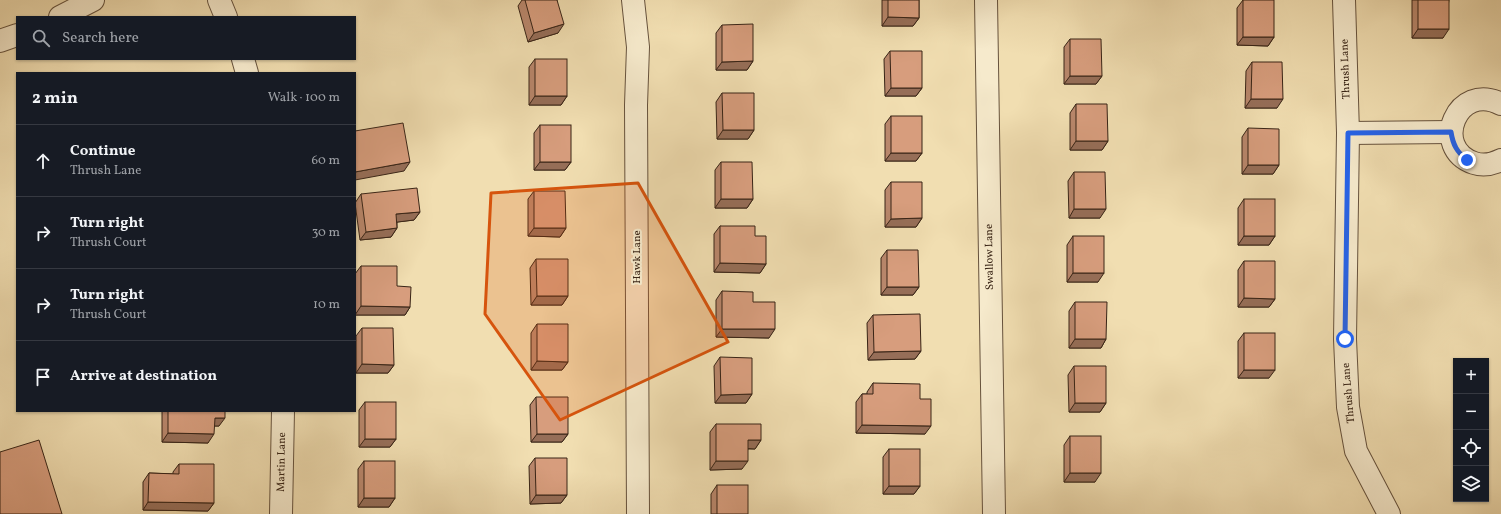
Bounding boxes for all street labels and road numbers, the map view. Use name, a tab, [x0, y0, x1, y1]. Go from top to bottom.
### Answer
street label: Thrush Lane	[1337, 39, 1355, 99]
street label: Swallow Lane	[982, 224, 998, 290]
street label: Hawk Lane	[630, 230, 645, 284]
street label: Thrush Lane	[1339, 362, 1359, 424]
street label: Martin Lane	[274, 432, 290, 492]

